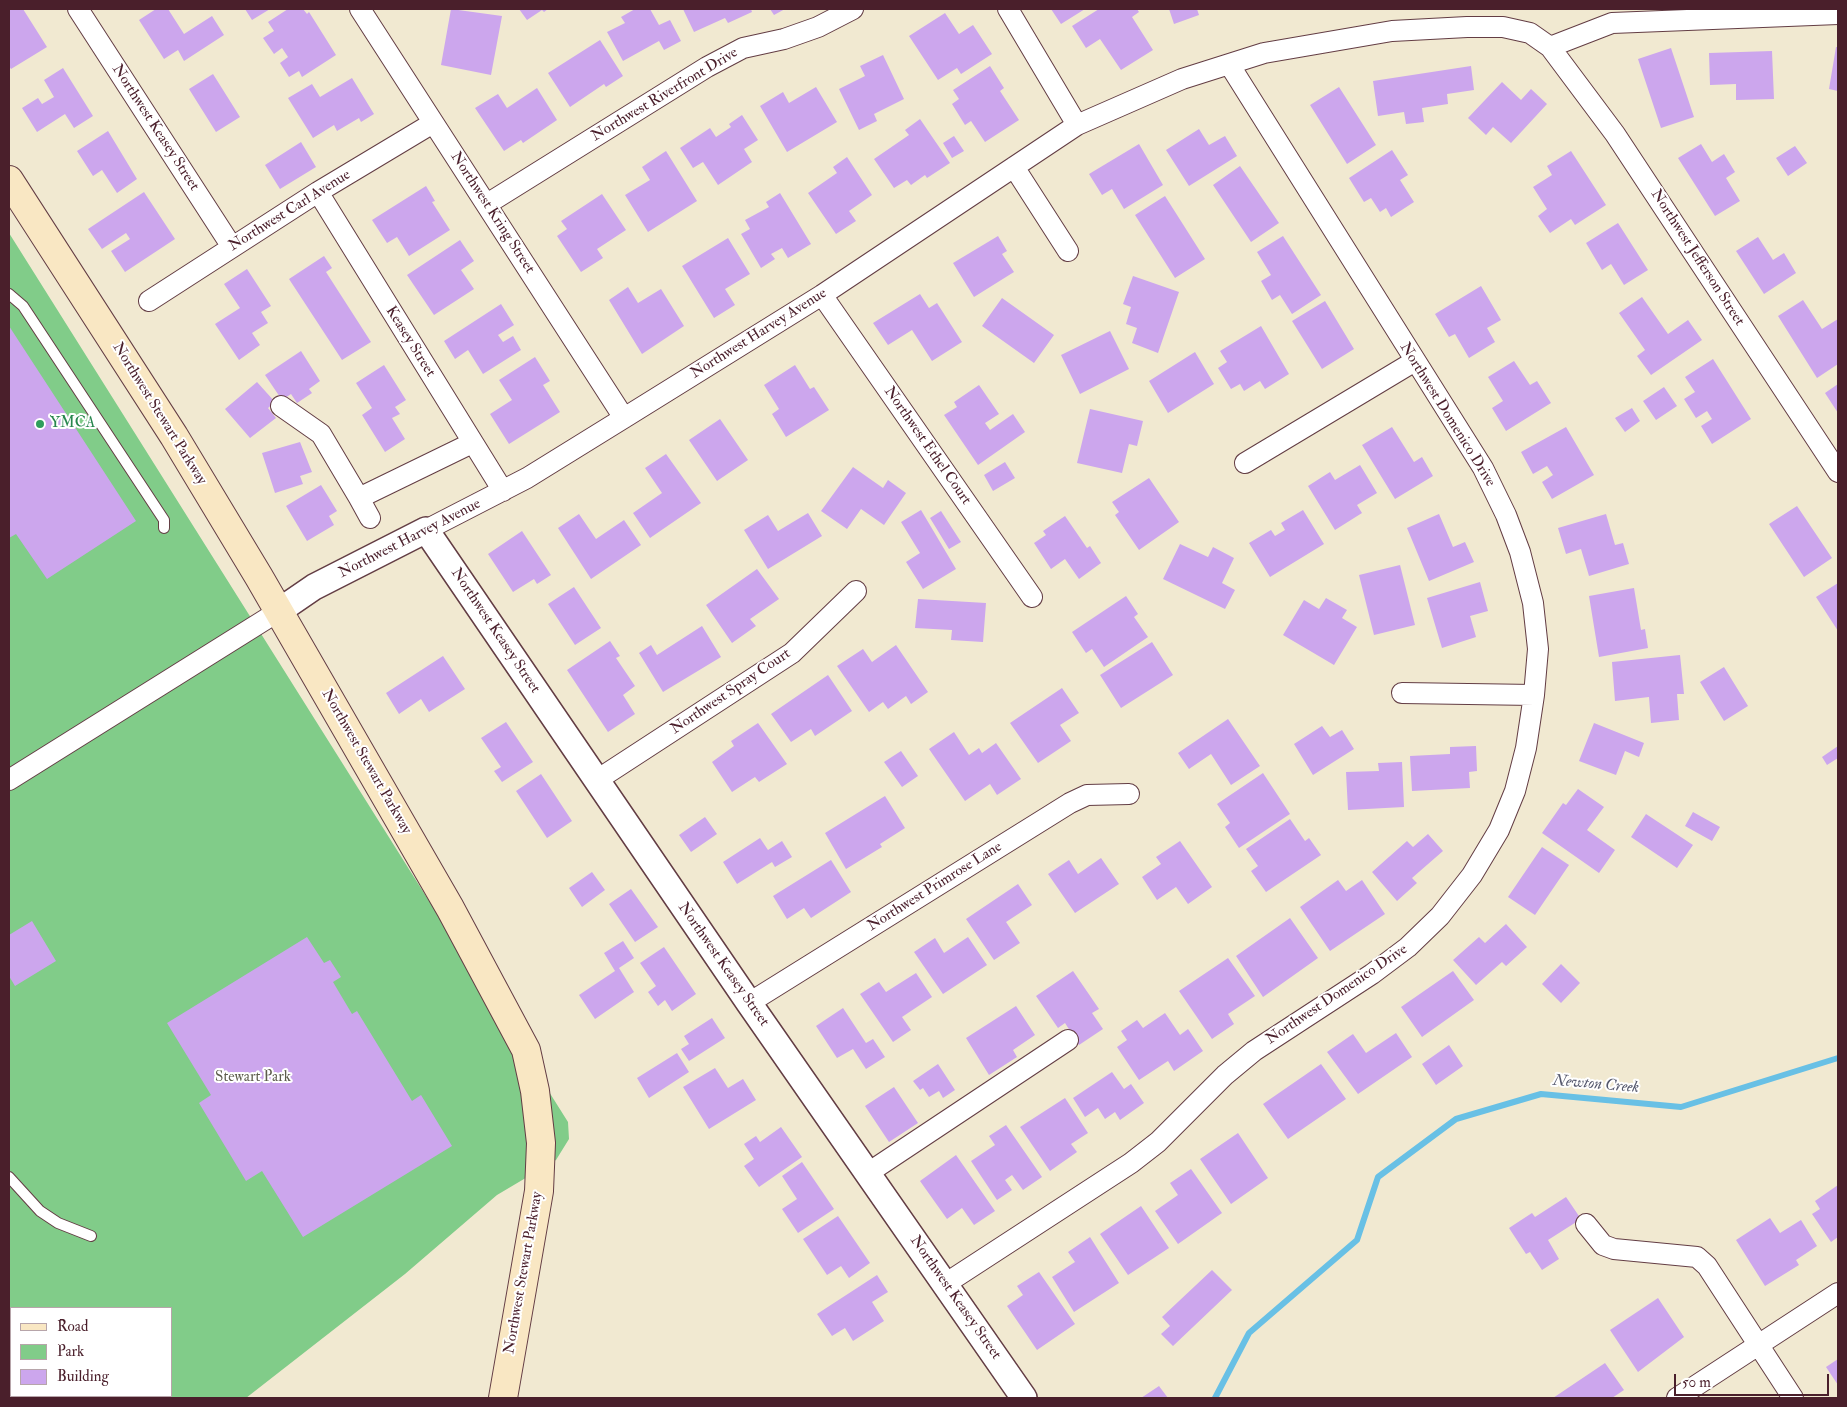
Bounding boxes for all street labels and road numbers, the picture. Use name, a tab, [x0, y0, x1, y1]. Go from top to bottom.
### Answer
street label: Northwest Riverfront Drive	[589, 44, 741, 146]
street label: Northwest Keasey Street	[107, 61, 203, 195]
street label: Northwest Kring Street	[446, 149, 538, 277]
street label: Northwest Carl Avenue	[226, 166, 354, 256]
street label: Northwest Jefferson Street	[1646, 186, 1748, 330]
street label: Northwest Harvey Avenue	[688, 285, 830, 383]
street label: Keasey Street	[381, 303, 439, 381]
street label: Northwest Stewart Parkway	[108, 339, 210, 489]
street label: Northwest Domenico Drive	[1395, 340, 1499, 490]
street label: Northwest Ethel Court	[879, 383, 975, 509]
street label: Northwest Harvey Avenue	[336, 495, 484, 583]
street label: Northwest Keasey Street	[446, 565, 544, 697]
street label: Northwest Spray Court	[668, 645, 794, 739]
street label: Northwest Stewart Parkway	[317, 686, 415, 838]
street label: Northwest Primrose Lane	[864, 838, 1006, 936]
street label: Northwest Keasey Street	[673, 900, 773, 1030]
street label: Northwest Domenico Drive	[1263, 941, 1411, 1049]
street label: Northwest Stewart Parkway	[501, 1190, 547, 1356]
street label: Northwest Keasey Street	[905, 1233, 1005, 1363]

